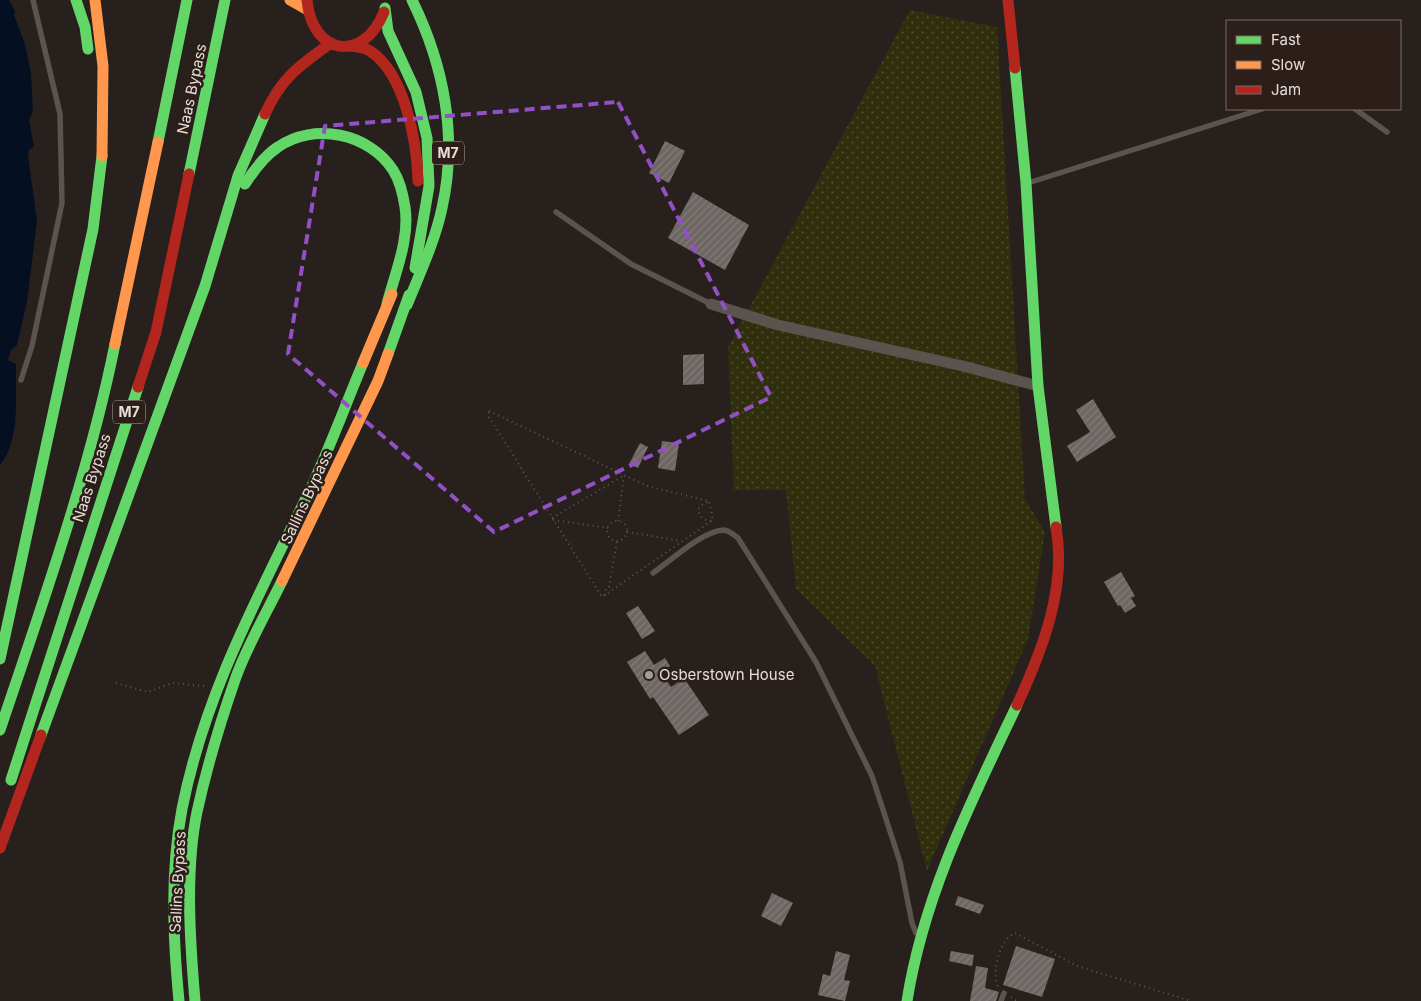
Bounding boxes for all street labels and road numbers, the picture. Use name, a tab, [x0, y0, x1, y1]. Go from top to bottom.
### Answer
street label: Naas Bypass	[173, 42, 210, 136]
road number: M7	[432, 142, 464, 164]
road number: M7	[113, 401, 145, 424]
street label: Naas Bypass	[68, 431, 115, 525]
street label: Sallins Bypass	[276, 447, 337, 547]
street label: Sallins Bypass	[165, 831, 190, 933]

